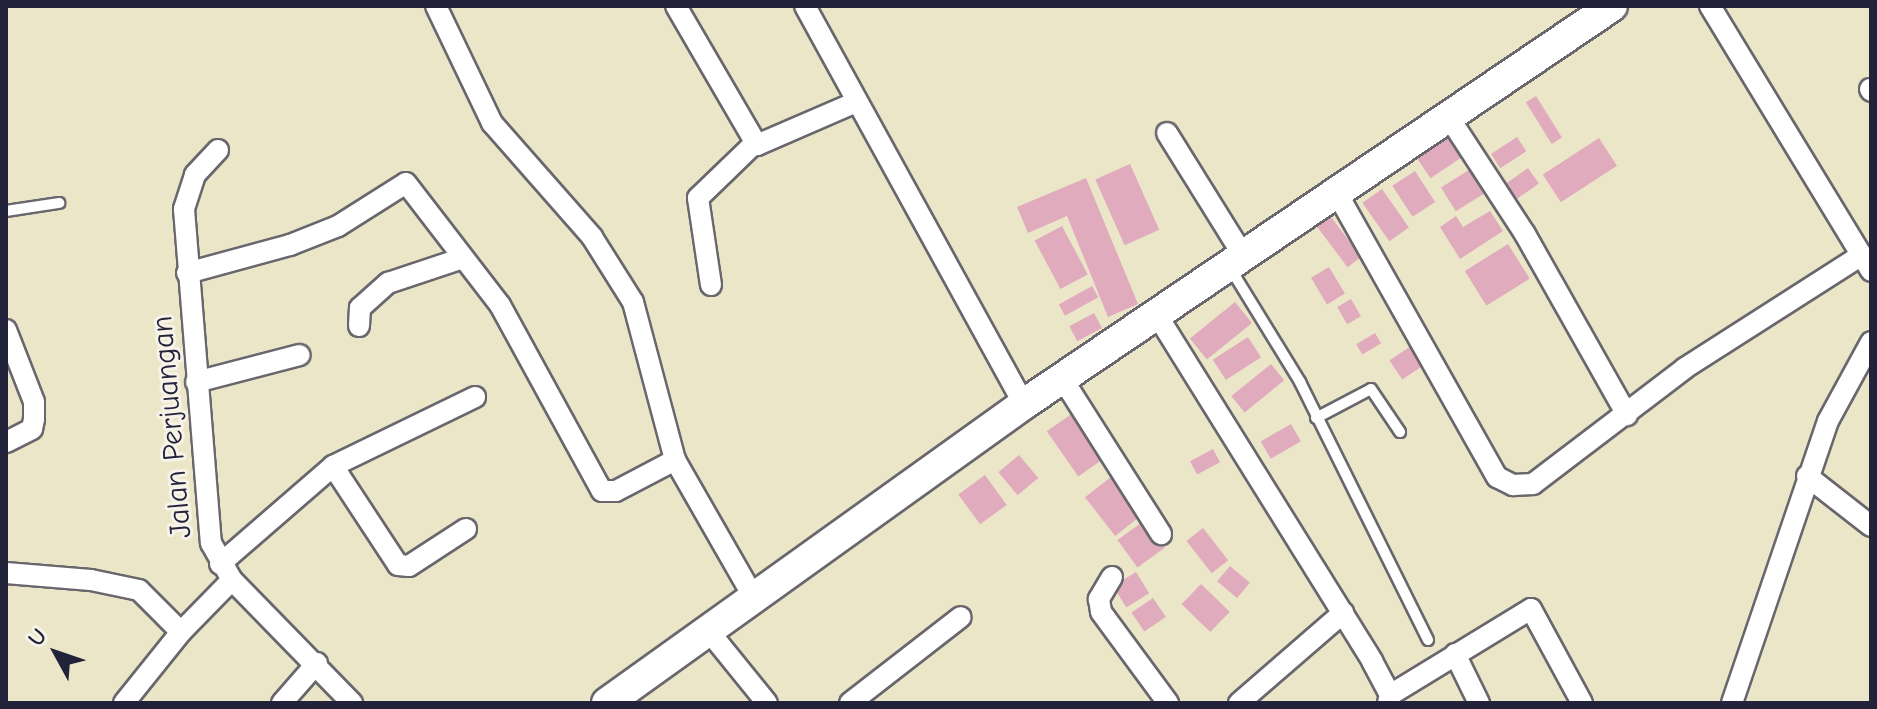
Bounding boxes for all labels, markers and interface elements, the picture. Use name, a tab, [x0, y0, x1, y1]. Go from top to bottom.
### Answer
street label: Jalan Perjuangan	[144, 314, 200, 540]
north arrow	[16, 613, 96, 693]
text: U	[23, 624, 52, 652]

